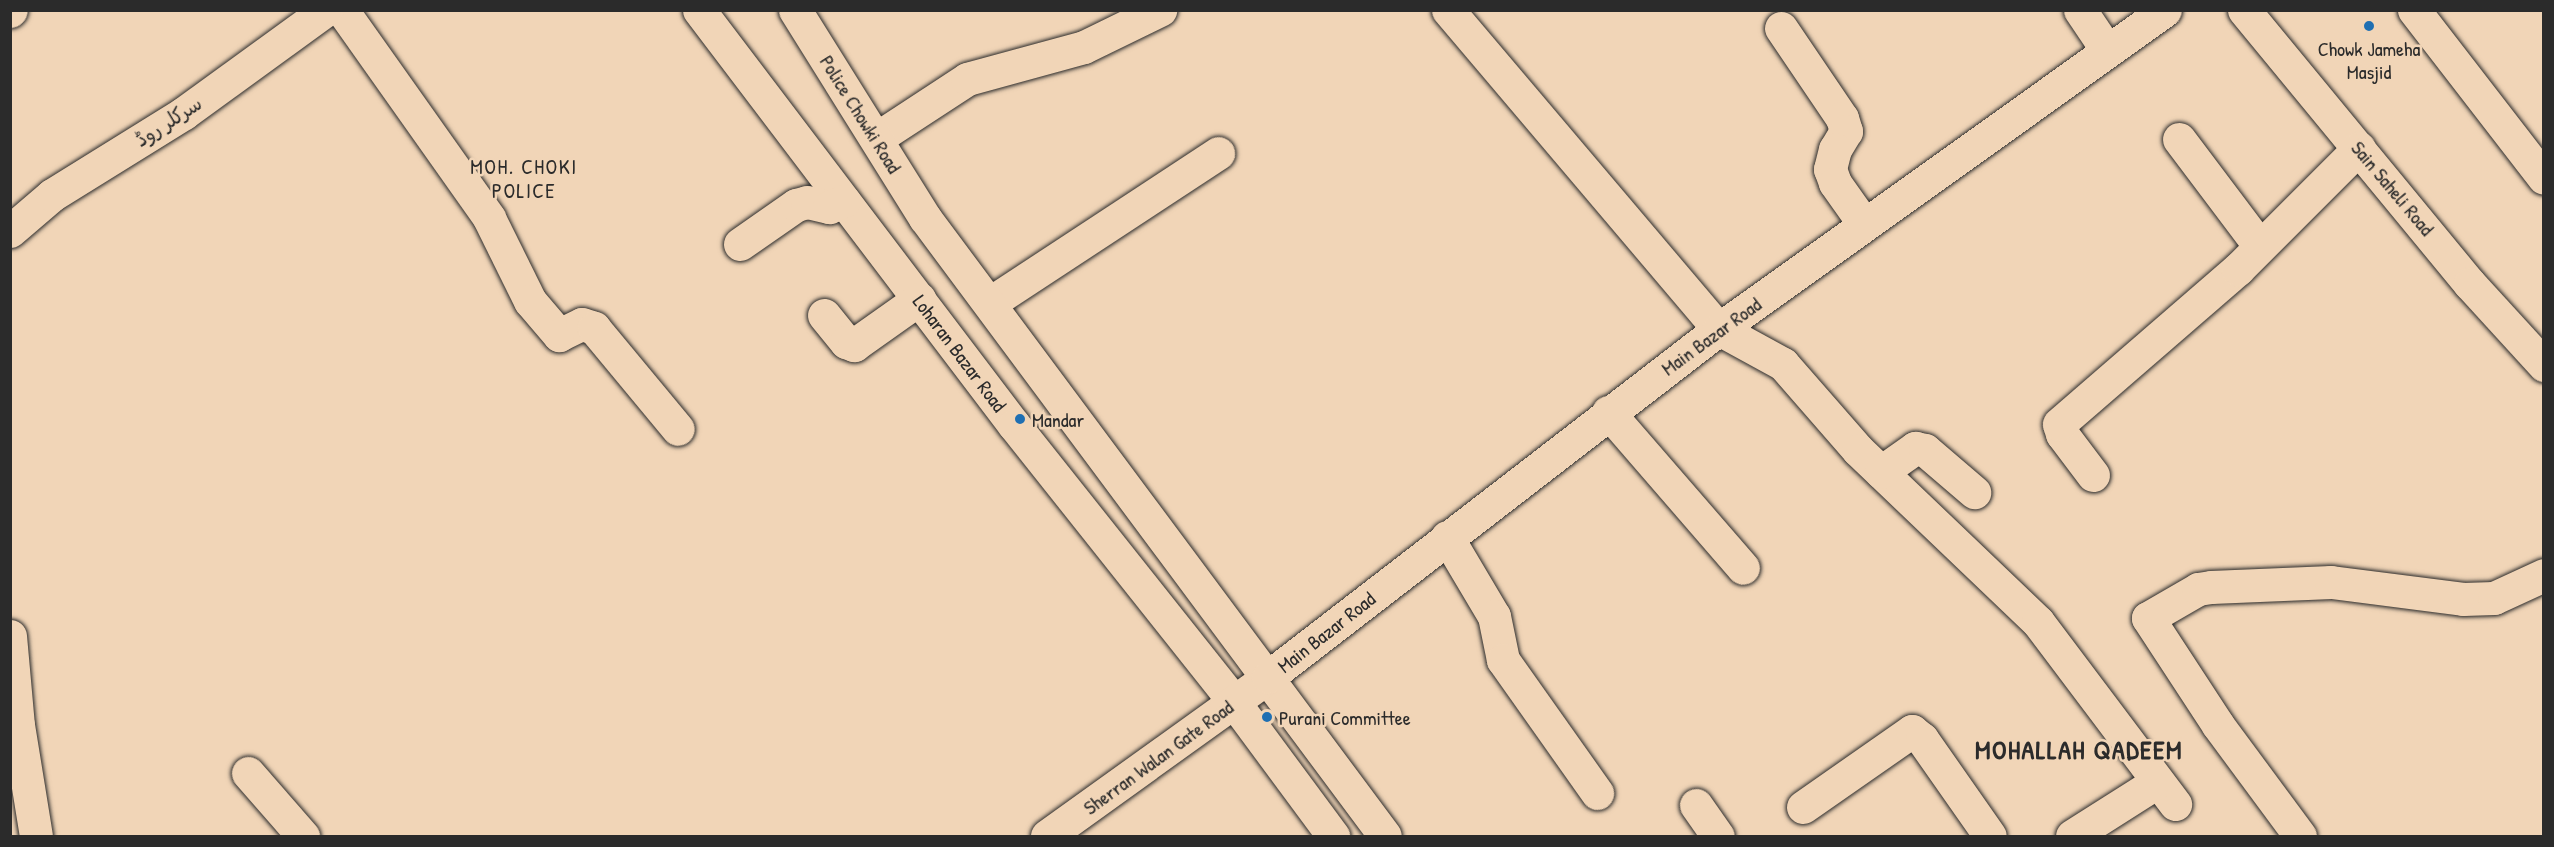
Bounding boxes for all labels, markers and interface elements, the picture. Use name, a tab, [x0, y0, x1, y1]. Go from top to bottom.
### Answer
marker: Chowk Jameha Masjid	[2362, 19, 2376, 33]
place label: Chowk Jameha Masjid	[2318, 36, 2420, 83]
street label: Police Chowki Road	[815, 51, 907, 177]
street label: سرکلر روڈ	[130, 91, 206, 151]
street label: Sain Saheli Road	[2347, 136, 2439, 240]
district label: MOH. CHOKI POLICE	[470, 154, 578, 204]
street label: Loharan Bazar Road	[908, 290, 1012, 416]
street label: Main Bazar Road	[1656, 292, 1766, 380]
place label: Mandar	[1032, 407, 1084, 431]
marker: Mandar	[1013, 412, 1027, 426]
street label: Main Bazar Road	[1272, 586, 1380, 678]
street label: Sherran Walan Gate Road	[1079, 695, 1237, 819]
place label: Purani Committee	[1279, 705, 1411, 729]
marker: Purani Committee	[1260, 710, 1274, 724]
district label: MOHALLAH QADEEM	[1975, 734, 2183, 766]

